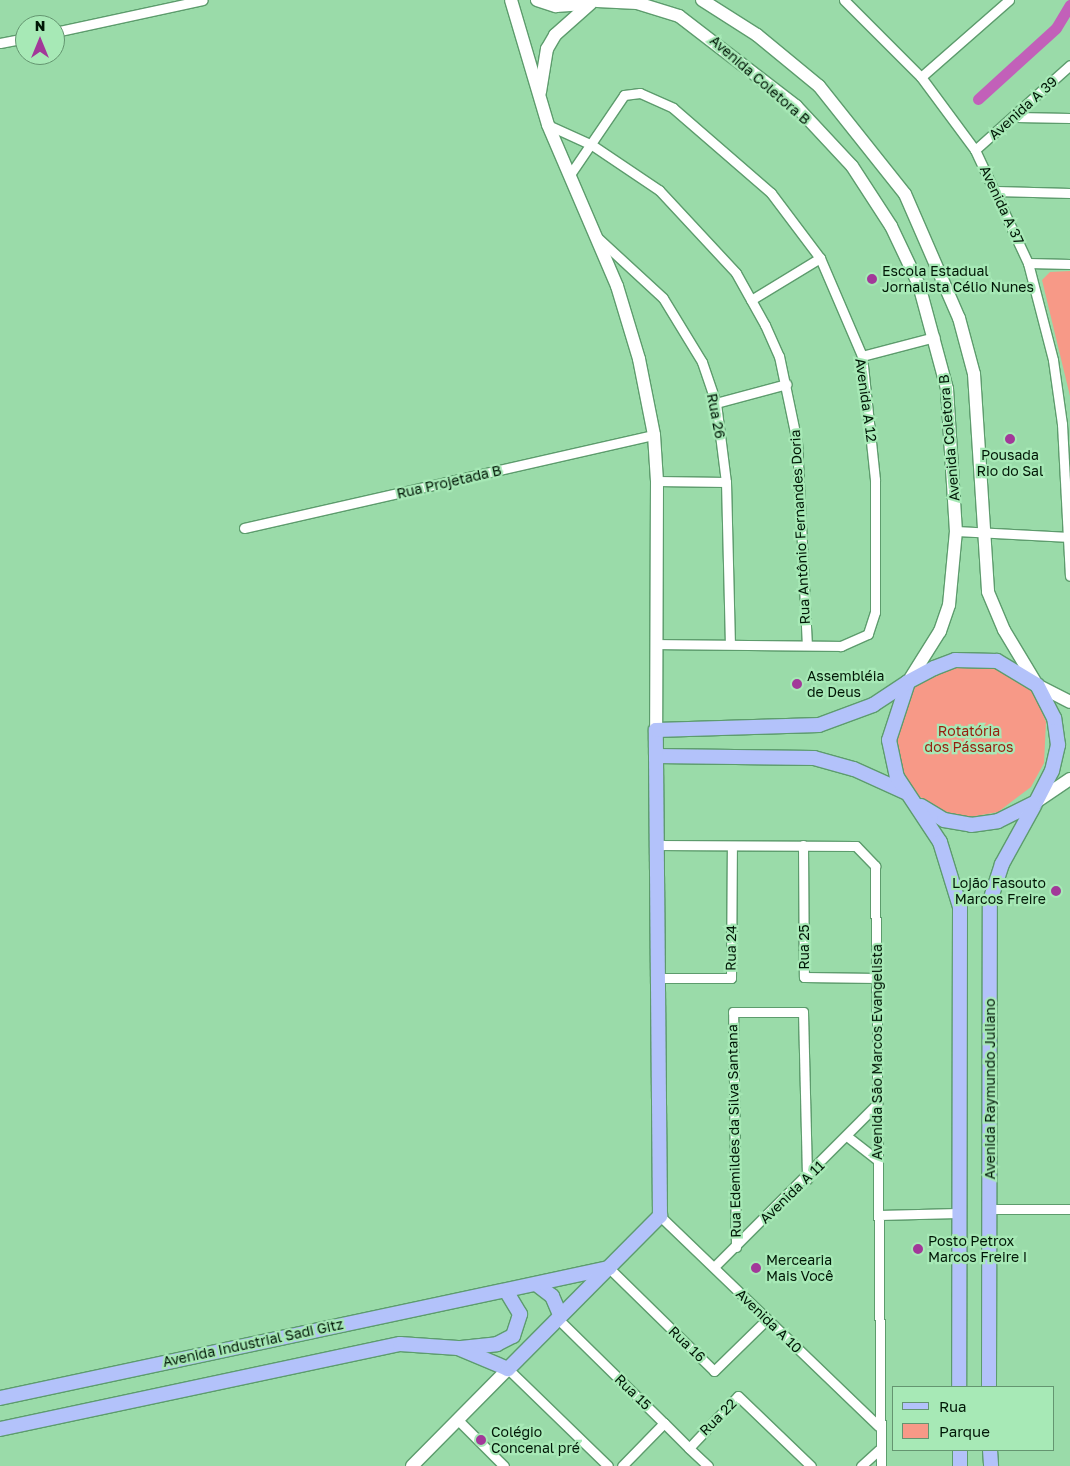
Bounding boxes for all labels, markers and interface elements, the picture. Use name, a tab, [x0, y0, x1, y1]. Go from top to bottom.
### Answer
north arrow	[15, 15, 65, 65]
text: N	[35, 17, 45, 34]
street label: Avenida Coletora B	[707, 32, 813, 128]
street label: Avenida A 39	[985, 73, 1061, 143]
street label: Avenida A 37	[976, 163, 1028, 247]
place label: Escola Estadual Jornalista Célio Nunes	[882, 263, 1034, 296]
marker: Escola Estadual Jornalista Célio Nunes	[866, 273, 878, 285]
street label: Avenida A 12	[852, 357, 880, 443]
street label: Avenida Coletora B	[935, 374, 963, 502]
street label: Rua 26	[703, 392, 729, 440]
street label: Rua Antônio Fernandes Doria	[787, 429, 813, 625]
marker: Pousada Rio do Sal	[1004, 433, 1016, 445]
place label: Pousada Rio do Sal	[976, 447, 1044, 480]
street label: Rua Projetada B	[395, 462, 503, 502]
place label: Assembléia de Deus	[807, 668, 884, 700]
marker: Assembléia de Deus	[791, 678, 803, 690]
park label: Rotatória dos Pássaros	[925, 723, 1013, 756]
place label: Lojão Fasouto Marcos Freire	[952, 875, 1046, 908]
marker: Lojão Fasouto Marcos Freire	[1050, 885, 1062, 897]
street label: Rua 25	[796, 924, 812, 970]
street label: Rua 24	[722, 925, 740, 971]
street label: Avenida São Marcos Evangelista	[869, 944, 885, 1160]
street label: Avenida Raymundo Juliano	[982, 999, 998, 1179]
street label: Rua Edemildes da Silva Santana	[724, 1024, 744, 1238]
street label: Avenida A 11	[756, 1157, 828, 1227]
place label: Posto Petrox Marcos Freire I	[928, 1233, 1027, 1266]
marker: Posto Petrox Marcos Freire I	[912, 1243, 924, 1255]
place label: Mercearia Mais Você	[766, 1252, 833, 1284]
marker: Mercearia Mais Você	[750, 1262, 762, 1274]
street label: Avenida A 10	[733, 1285, 805, 1357]
street label: Avenida Industrial Sadi Gitz	[161, 1316, 345, 1370]
street label: Rua 16	[665, 1323, 709, 1365]
street label: Rua 15	[611, 1371, 655, 1413]
legend	[892, 1386, 1055, 1451]
street label: Rua 22	[696, 1395, 740, 1439]
text: Rua	[939, 1397, 966, 1415]
text: Parque	[939, 1422, 990, 1440]
place label: Colégio Concenal pré	[491, 1424, 580, 1456]
marker: Colégio Concenal pré	[475, 1434, 487, 1446]

